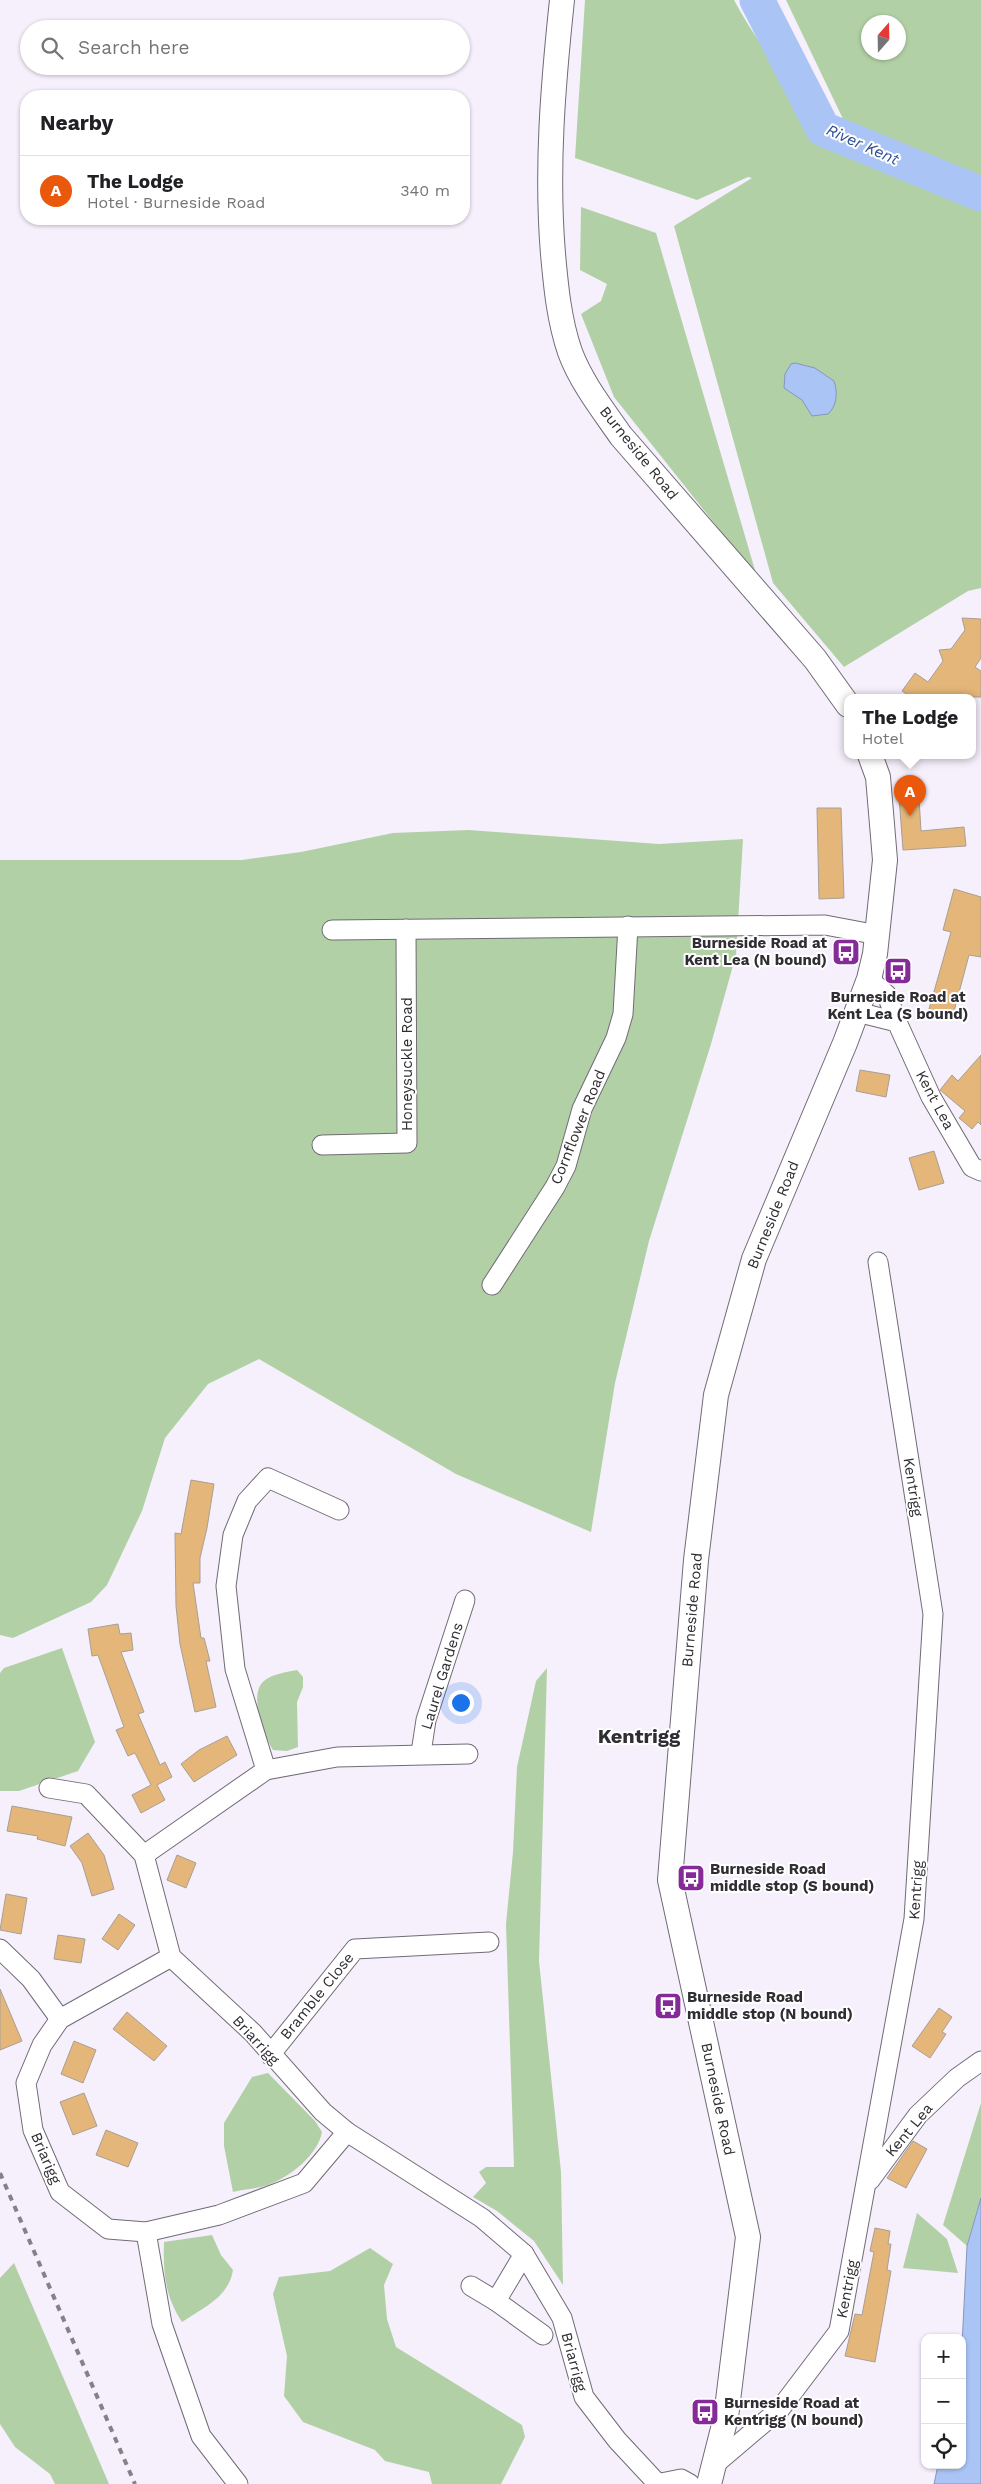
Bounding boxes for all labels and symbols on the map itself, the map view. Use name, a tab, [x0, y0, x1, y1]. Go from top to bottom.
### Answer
north arrow	[861, 15, 906, 60]
water label: River Kent	[824, 120, 903, 169]
street label: Burneside Road	[596, 403, 682, 503]
pin: A	[894, 775, 926, 816]
place label: Burneside Road at Kent Lea (N bound)	[685, 934, 827, 969]
bus stop icon: Burneside Road at Kent Lea (N bound)	[831, 937, 861, 967]
bus stop icon: Burneside Road at Kent Lea (S bound)	[883, 956, 913, 986]
place label: Burneside Road at Kent Lea (S bound)	[828, 988, 968, 1023]
street label: Honeysuckle Road	[398, 997, 416, 1131]
street label: Cornflower Road	[547, 1067, 609, 1187]
street label: Kent Lea	[912, 1067, 958, 1133]
street label: Burneside Road	[743, 1158, 803, 1272]
street label: Kentrigg	[899, 1456, 927, 1518]
street label: Burneside Road	[678, 1552, 706, 1668]
street label: Laurel Gardens	[417, 1620, 467, 1732]
your location	[448, 1690, 474, 1716]
district label: Kentrigg	[598, 1724, 681, 1748]
place label: Burneside Road middle stop (S bound)	[710, 1860, 874, 1895]
street label: Kentrigg	[905, 1860, 927, 1920]
bus stop icon: Burneside Road middle stop (S bound)	[676, 1863, 706, 1893]
street label: Bramble Close	[276, 1949, 358, 2043]
place label: Burneside Road middle stop (N bound)	[687, 1988, 853, 2023]
bus stop icon: Burneside Road middle stop (N bound)	[653, 1991, 683, 2021]
street label: Briarrigg	[229, 2012, 283, 2068]
street label: Burneside Road	[697, 2041, 739, 2157]
street label: Kent Lea	[881, 2099, 937, 2160]
street label: Briarigg	[27, 2129, 65, 2187]
street label: Kentrigg	[832, 2258, 862, 2320]
street label: Briarrigg	[557, 2330, 591, 2394]
place label: Burneside Road at Kentrigg (N bound)	[724, 2394, 864, 2429]
bus stop icon: Burneside Road at Kentrigg (N bound)	[690, 2397, 720, 2427]

